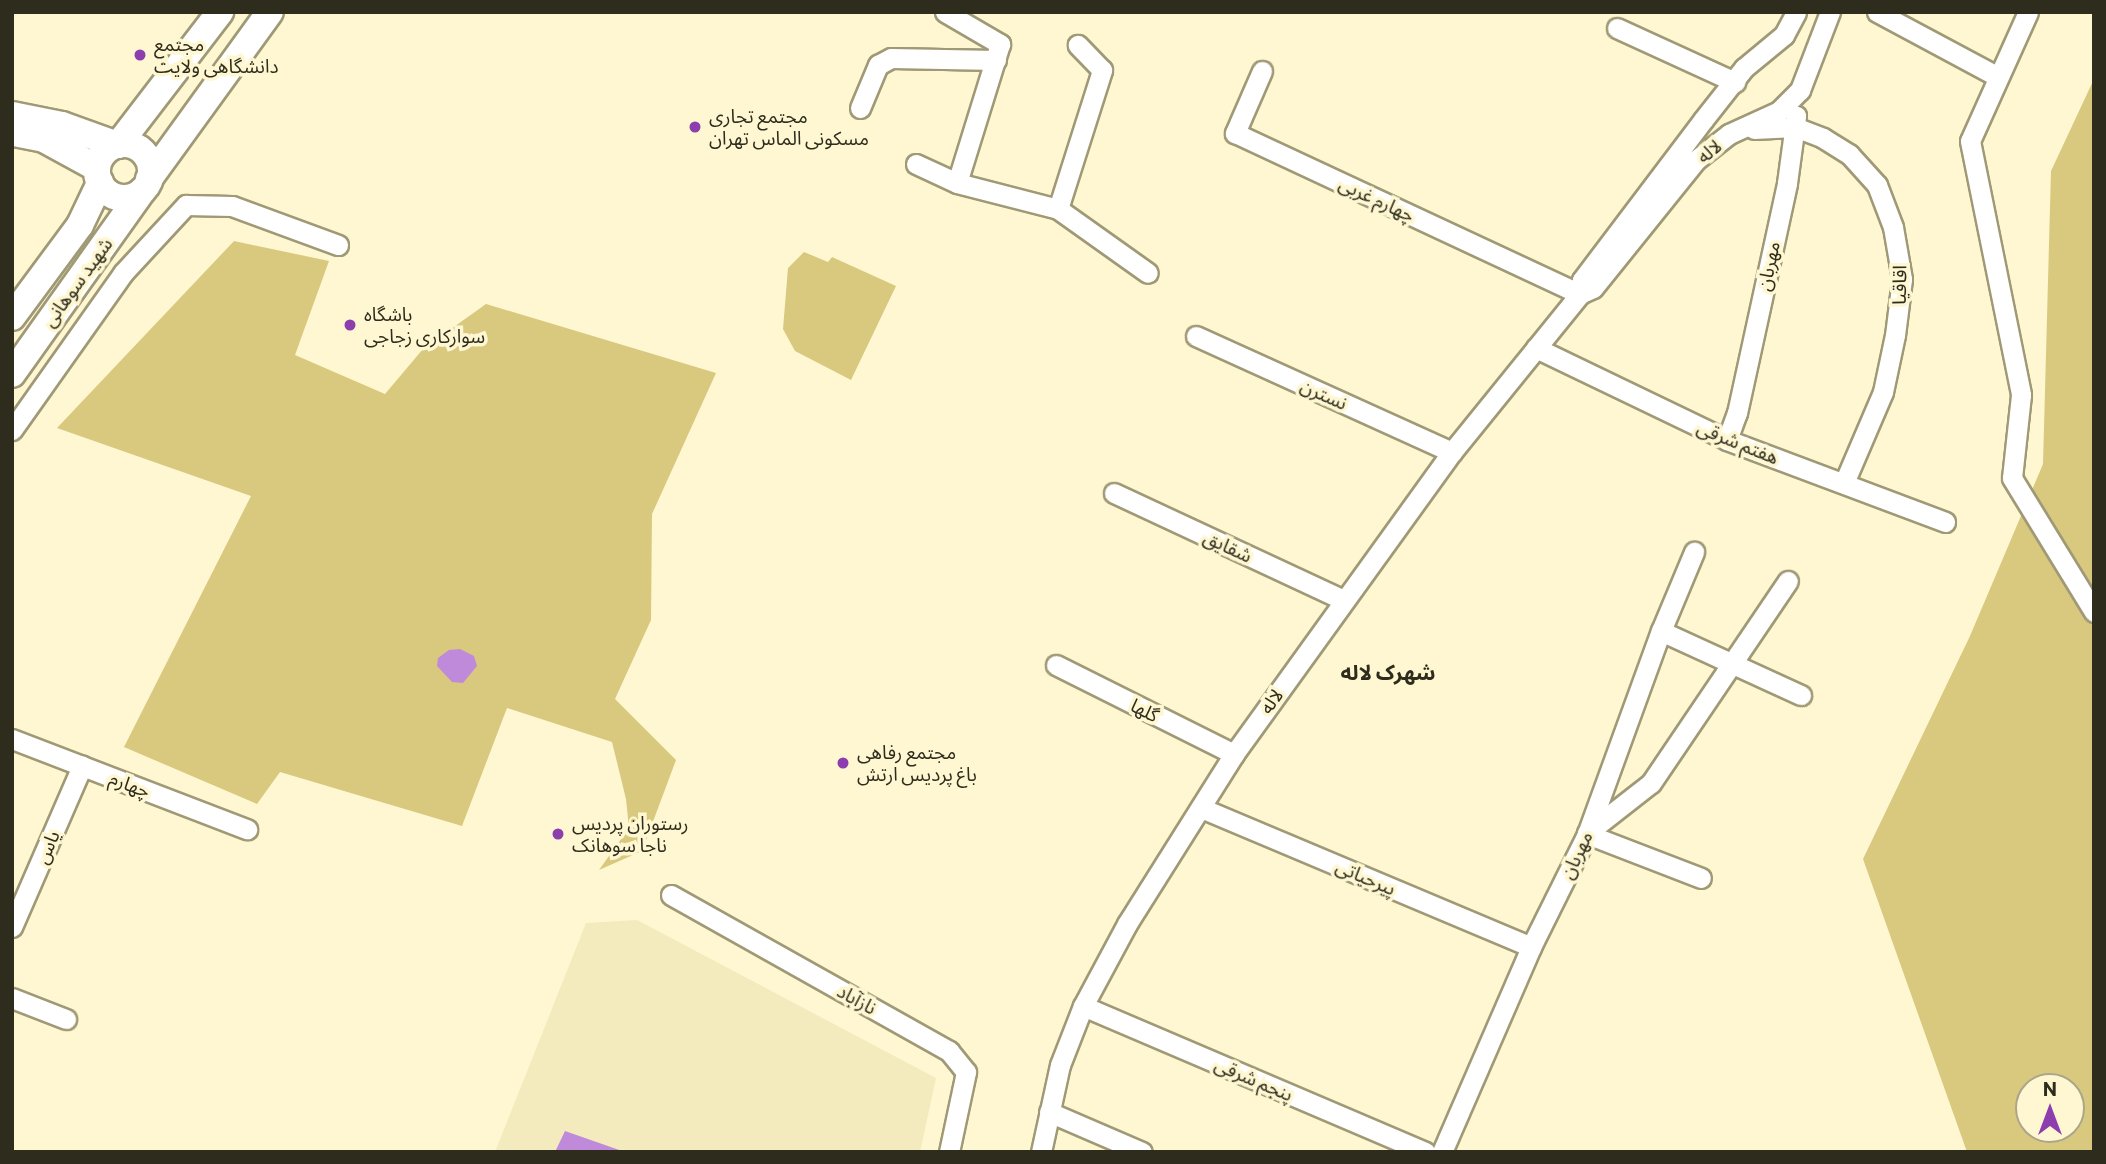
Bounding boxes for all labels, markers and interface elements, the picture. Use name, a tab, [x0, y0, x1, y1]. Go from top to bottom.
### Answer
place label: مجتمع دانشگاهی ولایت	[154, 33, 279, 77]
marker: مجتمع دانشگاهی ولایت	[132, 47, 148, 63]
place label: مجتمع تجاری مسکونی الماس تهران	[709, 105, 869, 149]
marker: مجتمع تجاری مسکونی الماس تهران	[687, 119, 703, 135]
street label: لاله	[1692, 134, 1726, 168]
street label: چهارم غربی	[1335, 172, 1419, 226]
street label: شهید سوهانی	[37, 233, 117, 331]
street label: مهربان	[1752, 239, 1784, 293]
street label: اقاقیا	[1887, 265, 1911, 305]
place label: باشگاه سواركاری زجاجی	[364, 303, 485, 347]
marker: باشگاه سواركاری زجاجی	[342, 317, 358, 333]
street label: نسترن	[1297, 374, 1351, 414]
street label: هفتم شرقی	[1694, 415, 1782, 469]
street label: شقایق	[1200, 525, 1256, 567]
district label: شهرک لاله	[1341, 659, 1435, 685]
street label: لاله	[1254, 684, 1288, 718]
street label: گلها	[1127, 693, 1163, 727]
place label: مجتمع رفاهی باغ پردیس ارتش	[857, 741, 977, 785]
marker: مجتمع رفاهی باغ پردیس ارتش	[835, 755, 851, 771]
street label: چهارم	[106, 766, 154, 802]
place label: رستوران پردیس ناجا سوهانک	[572, 812, 689, 856]
marker: رستوران پردیس ناجا سوهانک	[550, 826, 566, 842]
street label: یاس	[30, 827, 64, 867]
street label: مهربان	[1555, 827, 1597, 883]
street label: پیرحیاتی	[1333, 854, 1399, 900]
street label: نازآباد	[833, 979, 881, 1019]
street label: پنجم شرقی	[1211, 1052, 1297, 1106]
north arrow	[2015, 1073, 2085, 1143]
text: N	[2043, 1077, 2057, 1100]

